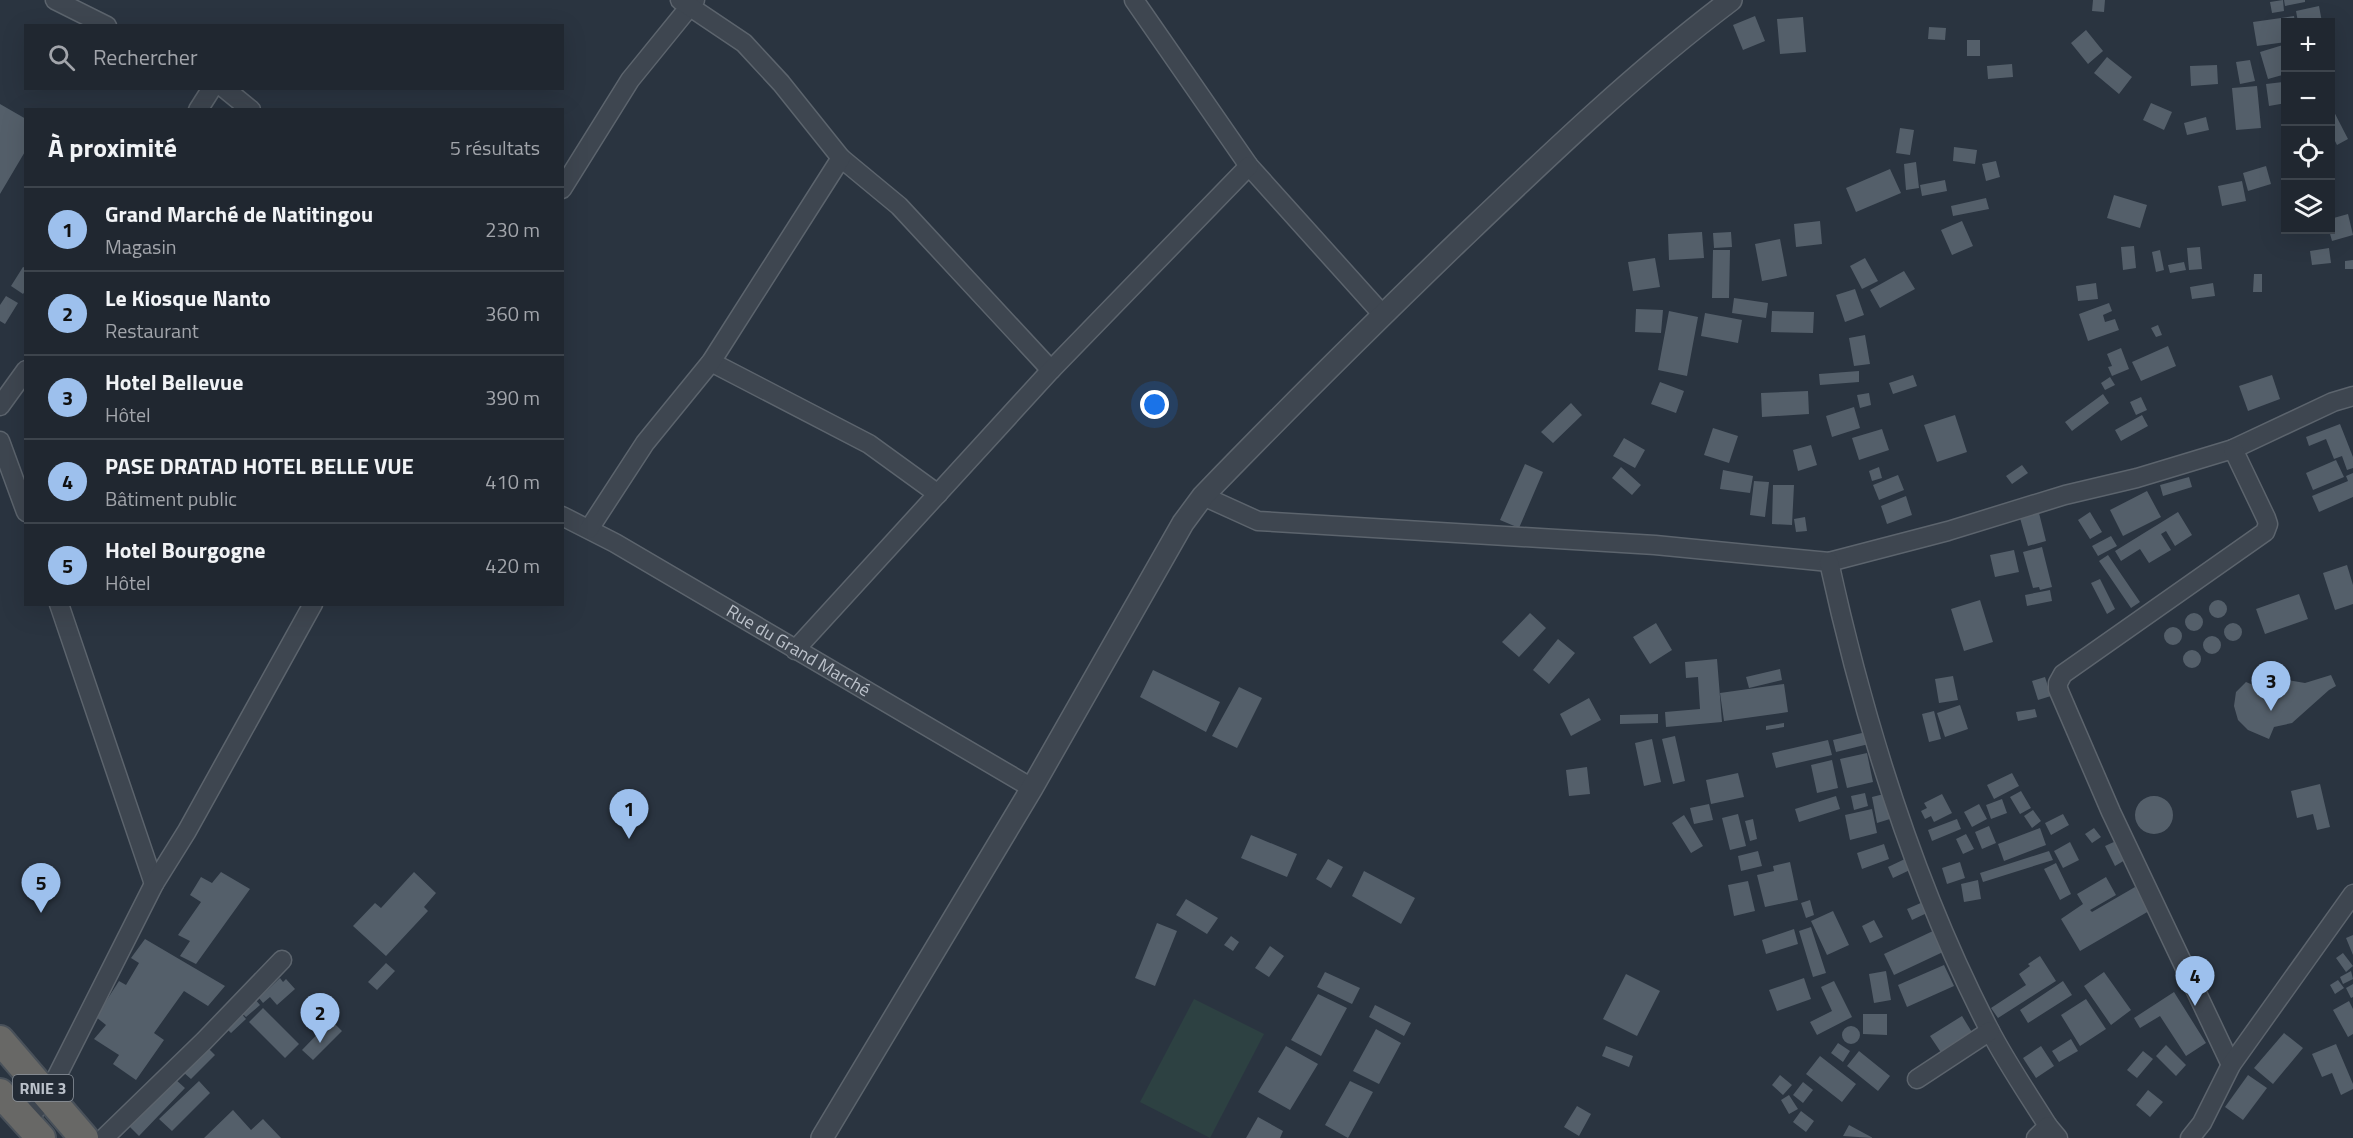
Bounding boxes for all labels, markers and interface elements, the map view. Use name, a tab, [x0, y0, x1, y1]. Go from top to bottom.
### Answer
map controls	[2281, 18, 2335, 234]
button: +	[2281, 18, 2335, 72]
search box	[24, 24, 564, 90]
text: Rechercher	[93, 40, 198, 74]
icon: search	[45, 41, 78, 74]
button: −	[2281, 72, 2335, 126]
button: locate	[2281, 126, 2335, 180]
text: À proximité	[48, 128, 177, 167]
text: 5 résultats	[450, 132, 540, 163]
button: layers	[2281, 180, 2335, 234]
text: Grand Marché de Natitingou	[105, 197, 373, 231]
text: 1	[62, 214, 73, 245]
text: 230 m	[485, 214, 540, 245]
text: Magasin	[105, 231, 177, 262]
text: Le Kiosque Nanto	[105, 281, 271, 315]
text: 2	[62, 298, 73, 329]
text: 360 m	[485, 298, 540, 329]
text: Restaurant	[105, 315, 199, 346]
text: Hotel Bellevue	[105, 365, 243, 399]
text: 3	[62, 382, 73, 413]
text: 390 m	[485, 382, 540, 413]
your location	[1140, 390, 1169, 419]
text: Hôtel	[105, 399, 151, 430]
text: PASE DRATAD HOTEL BELLE VUE	[105, 449, 414, 483]
text: 4	[62, 466, 73, 497]
text: 410 m	[485, 466, 540, 497]
text: Bâtiment public	[105, 483, 237, 514]
text: Hotel Bourgogne	[105, 533, 266, 567]
text: 5	[62, 550, 73, 581]
text: 420 m	[485, 550, 540, 581]
text: Hôtel	[105, 567, 151, 598]
street label: Rue du Grand Marché	[721, 597, 876, 703]
pin: 3	[2252, 662, 2290, 711]
pin: 1	[610, 790, 648, 839]
pin: 5	[22, 864, 60, 913]
pin: 4	[2176, 956, 2214, 1006]
pin: 2	[300, 994, 340, 1043]
road number: RNIE 3	[13, 1075, 73, 1101]

